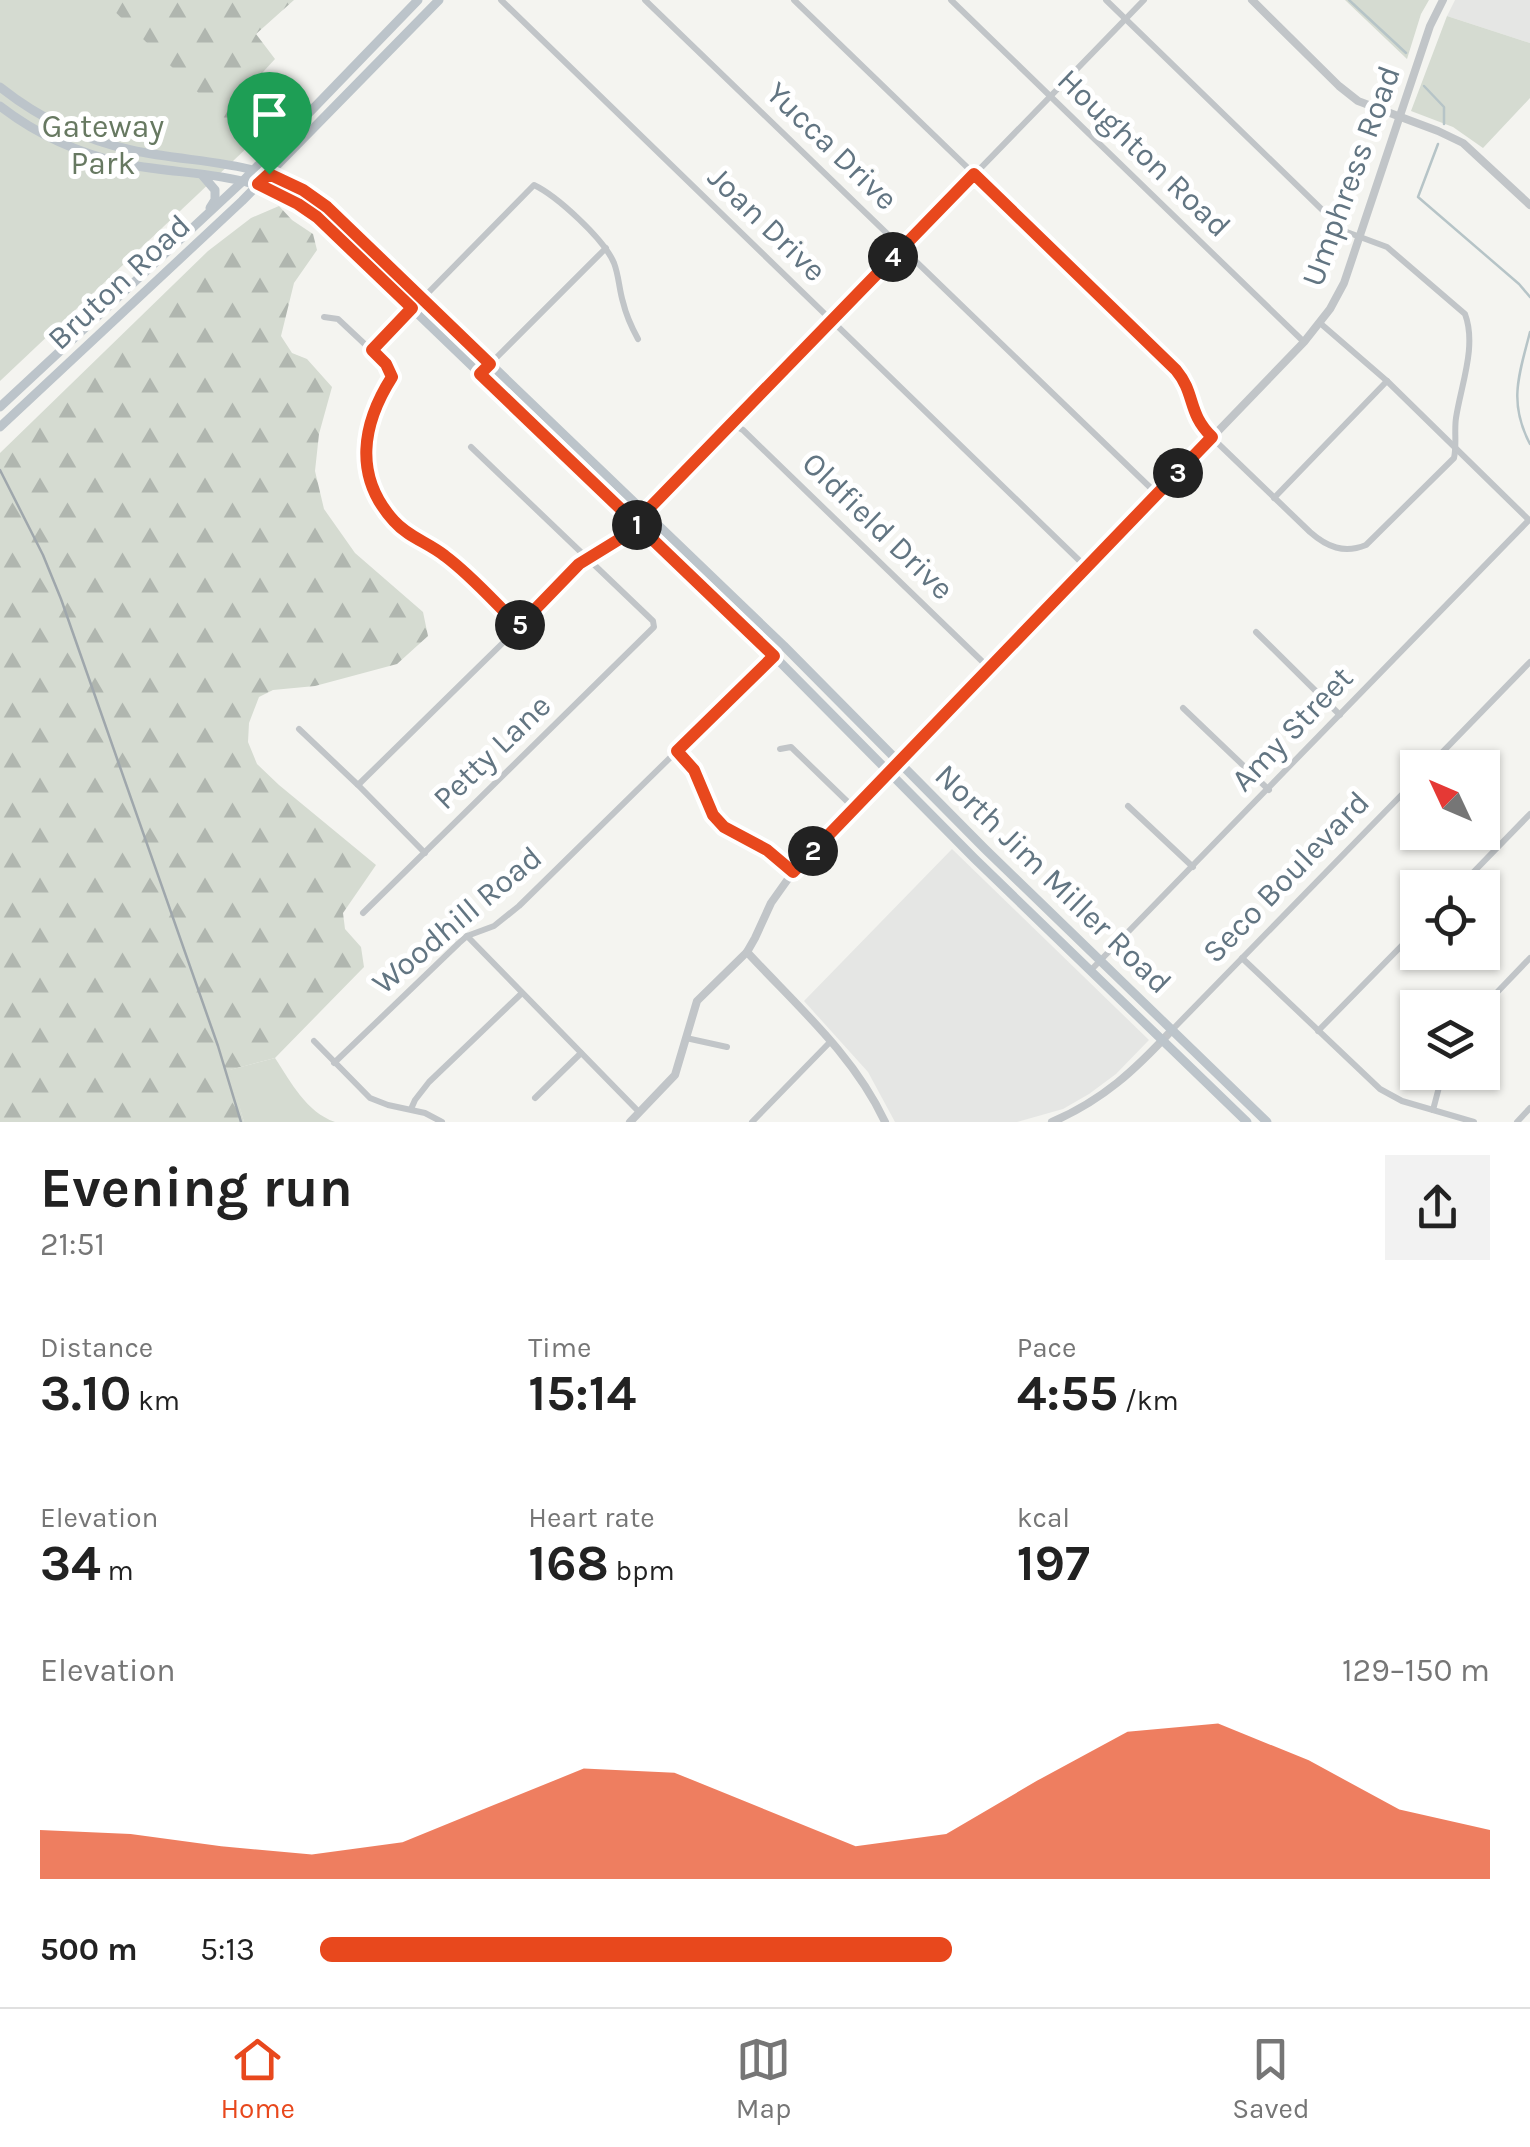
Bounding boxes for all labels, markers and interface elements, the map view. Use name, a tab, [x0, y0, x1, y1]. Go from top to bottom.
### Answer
street label: Houghton Road	[1050, 61, 1238, 245]
street label: Umphress Road	[1294, 61, 1408, 291]
pin	[227, 72, 312, 175]
street label: Yucca Drive	[759, 74, 905, 218]
icon: arrive	[242, 87, 297, 142]
park label: Gateway Park	[42, 108, 164, 182]
street label: Joan Drive	[700, 159, 834, 289]
street label: Bruton Road	[40, 207, 198, 357]
pin: 4	[868, 232, 918, 282]
text: 4	[885, 240, 901, 273]
street label: Oldfield Drive	[795, 445, 961, 607]
pin: 3	[1153, 448, 1203, 498]
text: 3	[1169, 456, 1187, 489]
pin: 1	[612, 500, 662, 550]
text: 1	[632, 508, 642, 541]
pin: 5	[495, 600, 545, 650]
text: 5	[512, 608, 528, 641]
street label: Amy Street	[1224, 659, 1360, 799]
street label: Petty Lane	[426, 687, 558, 817]
north arrow	[1400, 750, 1500, 850]
map controls	[1400, 750, 1500, 1090]
street label: North Jim Miller Road	[927, 757, 1179, 1001]
street label: Seco Boulevard	[1195, 784, 1377, 970]
pin: 2	[788, 826, 838, 876]
text: 2	[805, 834, 821, 867]
street label: Woodhill Road	[365, 838, 549, 1002]
button: locate	[1400, 870, 1500, 970]
button: layers	[1400, 990, 1500, 1090]
button: share	[1385, 1155, 1490, 1260]
text: Evening run	[40, 1156, 353, 1220]
text: 21:51	[40, 1226, 105, 1263]
text: Distance	[40, 1331, 153, 1364]
text: Time	[528, 1331, 591, 1364]
text: Pace	[1017, 1331, 1076, 1364]
text: 3.10	[40, 1364, 131, 1423]
text: 15:14	[528, 1364, 636, 1423]
text: 4:55	[1017, 1364, 1118, 1423]
text: km	[131, 1384, 180, 1417]
text: /km	[1118, 1384, 1179, 1417]
text: Elevation	[40, 1501, 159, 1534]
text: Heart rate	[528, 1501, 655, 1534]
text: kcal	[1017, 1501, 1070, 1534]
text: 34	[40, 1534, 101, 1593]
text: 168	[528, 1534, 609, 1593]
text: 197	[1017, 1534, 1090, 1593]
text: m	[101, 1554, 134, 1587]
text: bpm	[609, 1554, 675, 1587]
text: Elevation	[40, 1652, 175, 1689]
text: 129–150 m	[1342, 1652, 1490, 1689]
text: 500 m	[40, 1931, 138, 1968]
text: 5:13	[200, 1931, 255, 1968]
tab: Home	[220, 2032, 295, 2125]
tab: Map	[736, 2032, 791, 2125]
tab: Saved	[1232, 2032, 1310, 2125]

